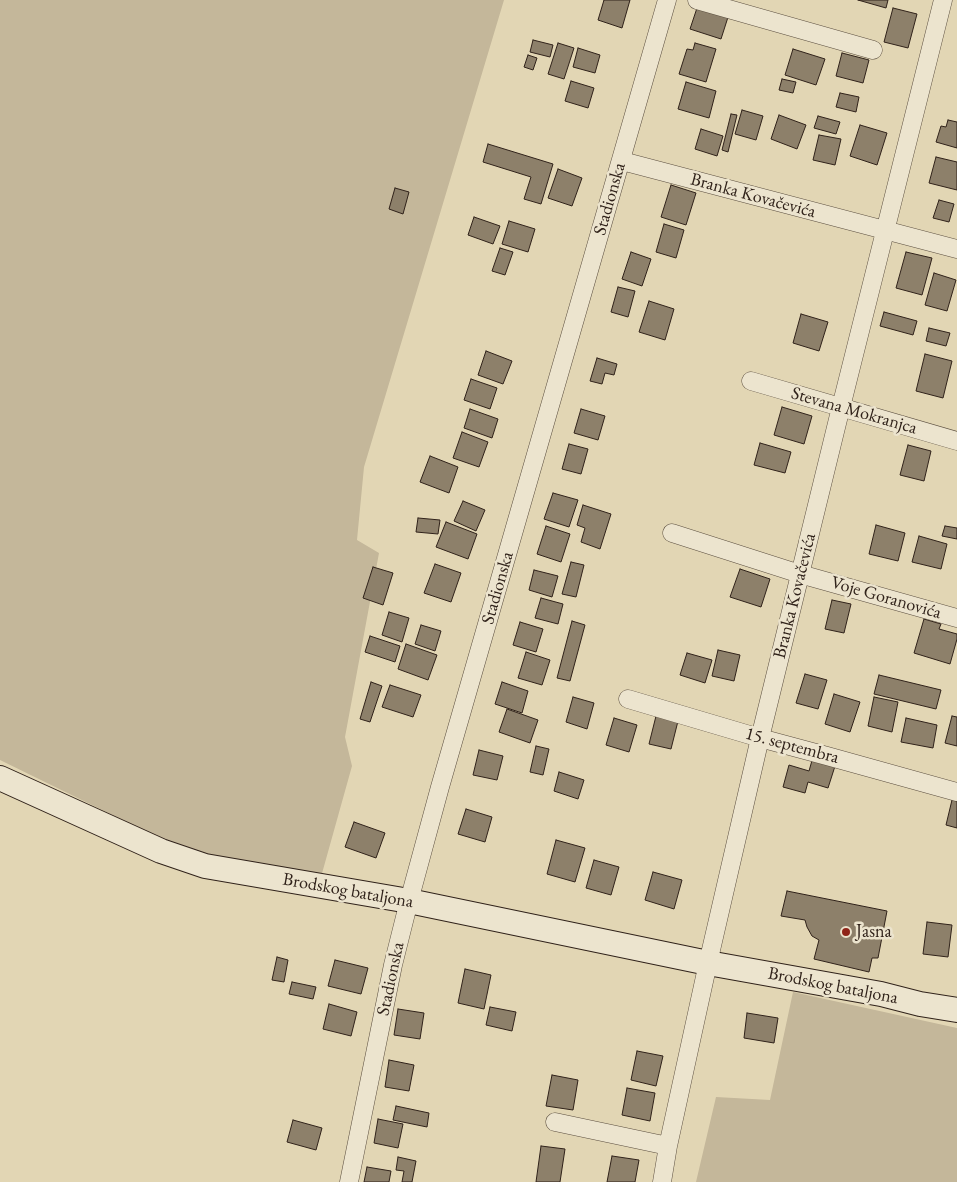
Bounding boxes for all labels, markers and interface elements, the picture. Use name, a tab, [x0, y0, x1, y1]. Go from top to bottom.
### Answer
street label: Stadionska	[589, 160, 631, 238]
street label: Branka Kovačevića	[688, 169, 818, 223]
street label: Stevana Mokranjca	[789, 383, 919, 439]
street label: Branka Kovačevića	[769, 531, 821, 661]
street label: Stadionska	[477, 549, 519, 627]
street label: Voje Goranovića	[828, 572, 944, 624]
street label: 15. septembra	[743, 723, 841, 769]
street label: Brodskog bataljona	[281, 869, 415, 913]
place label: Jasna	[856, 921, 892, 943]
marker: Jasna	[840, 926, 852, 938]
street label: Stadionska	[373, 940, 409, 1018]
street label: Brodskog bataljona	[766, 963, 900, 1009]

